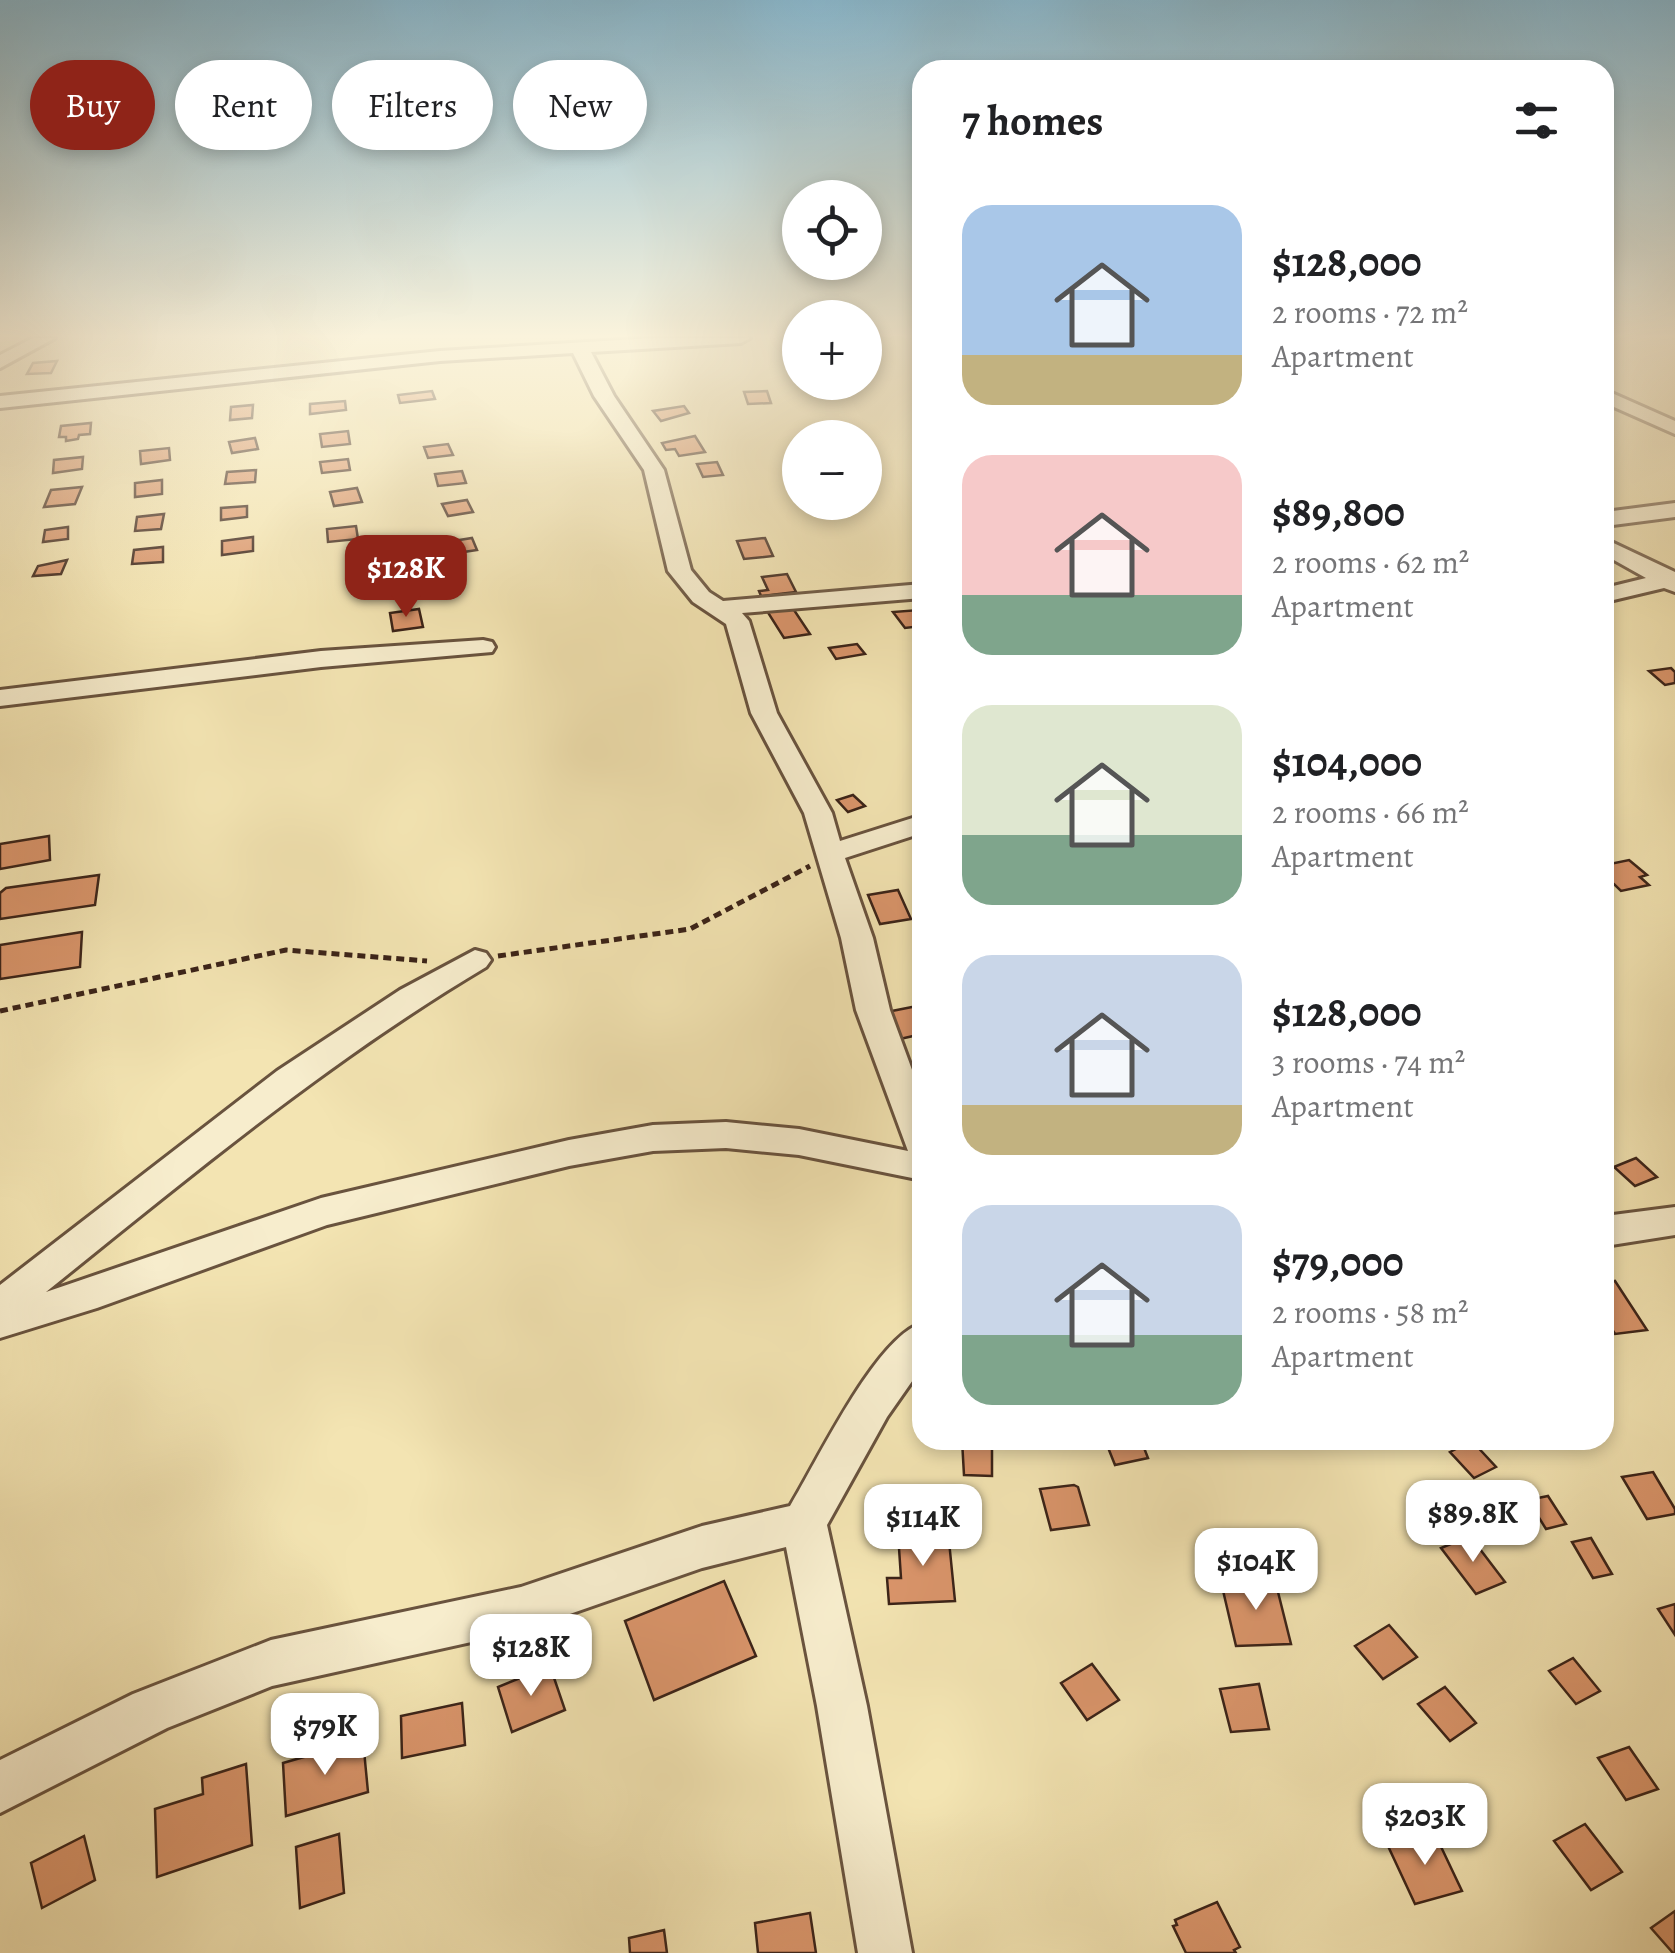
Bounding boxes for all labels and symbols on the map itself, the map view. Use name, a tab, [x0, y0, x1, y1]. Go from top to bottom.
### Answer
pin: $128K	[336, 535, 476, 620]
pin: $89.8K	[1392, 1480, 1554, 1565]
pin: $114K	[853, 1484, 993, 1569]
pin: $104K	[1186, 1528, 1326, 1613]
pin: $128K	[461, 1614, 601, 1699]
pin: $79K	[266, 1693, 384, 1778]
pin: $203K	[1355, 1783, 1495, 1868]

